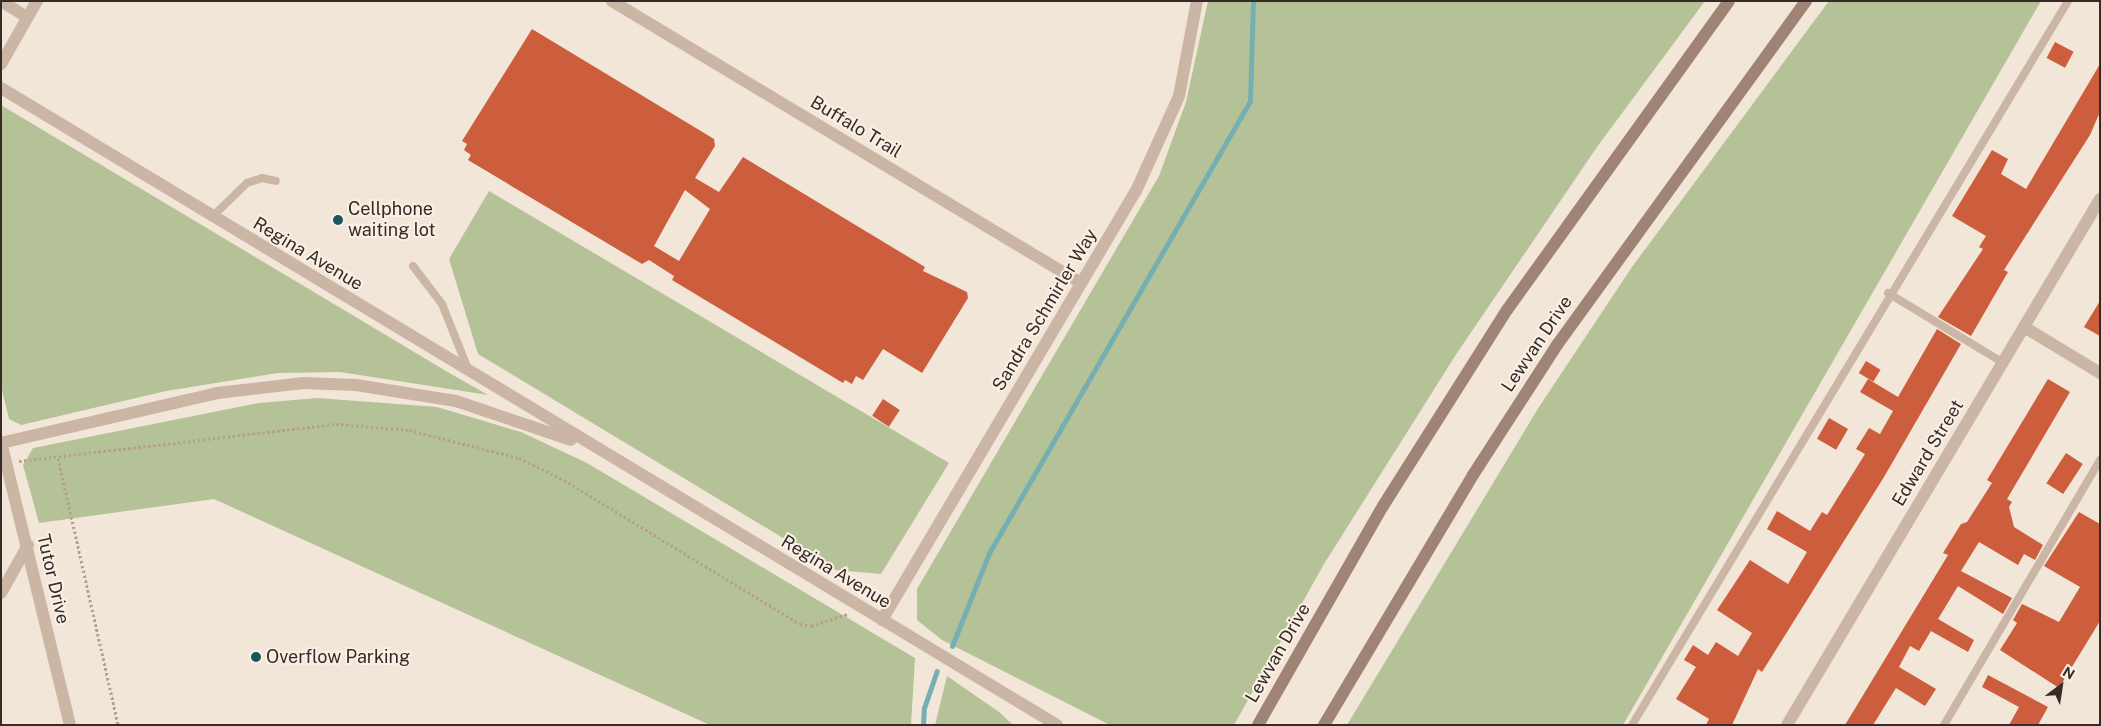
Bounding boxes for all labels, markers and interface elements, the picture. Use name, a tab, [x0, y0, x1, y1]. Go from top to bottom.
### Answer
street label: Buffalo Trail	[806, 91, 906, 163]
place label: Cellphone waiting lot	[348, 199, 436, 242]
street label: Regina Avenue	[249, 213, 367, 295]
marker: Cellphone waiting lot	[332, 214, 344, 226]
street label: Sandra Schmirler Way	[988, 225, 1102, 395]
street label: Lewvan Drive	[1497, 292, 1577, 396]
street label: Edward Street	[1888, 396, 1968, 510]
street label: Regina Avenue	[777, 531, 895, 613]
street label: Tutor Drive	[32, 532, 74, 626]
street label: Lewvan Drive	[1241, 600, 1315, 706]
place label: Overflow Parking	[266, 646, 410, 668]
marker: Overflow Parking	[250, 651, 262, 663]
north arrow	[2036, 661, 2086, 711]
text: N	[2060, 663, 2078, 683]

